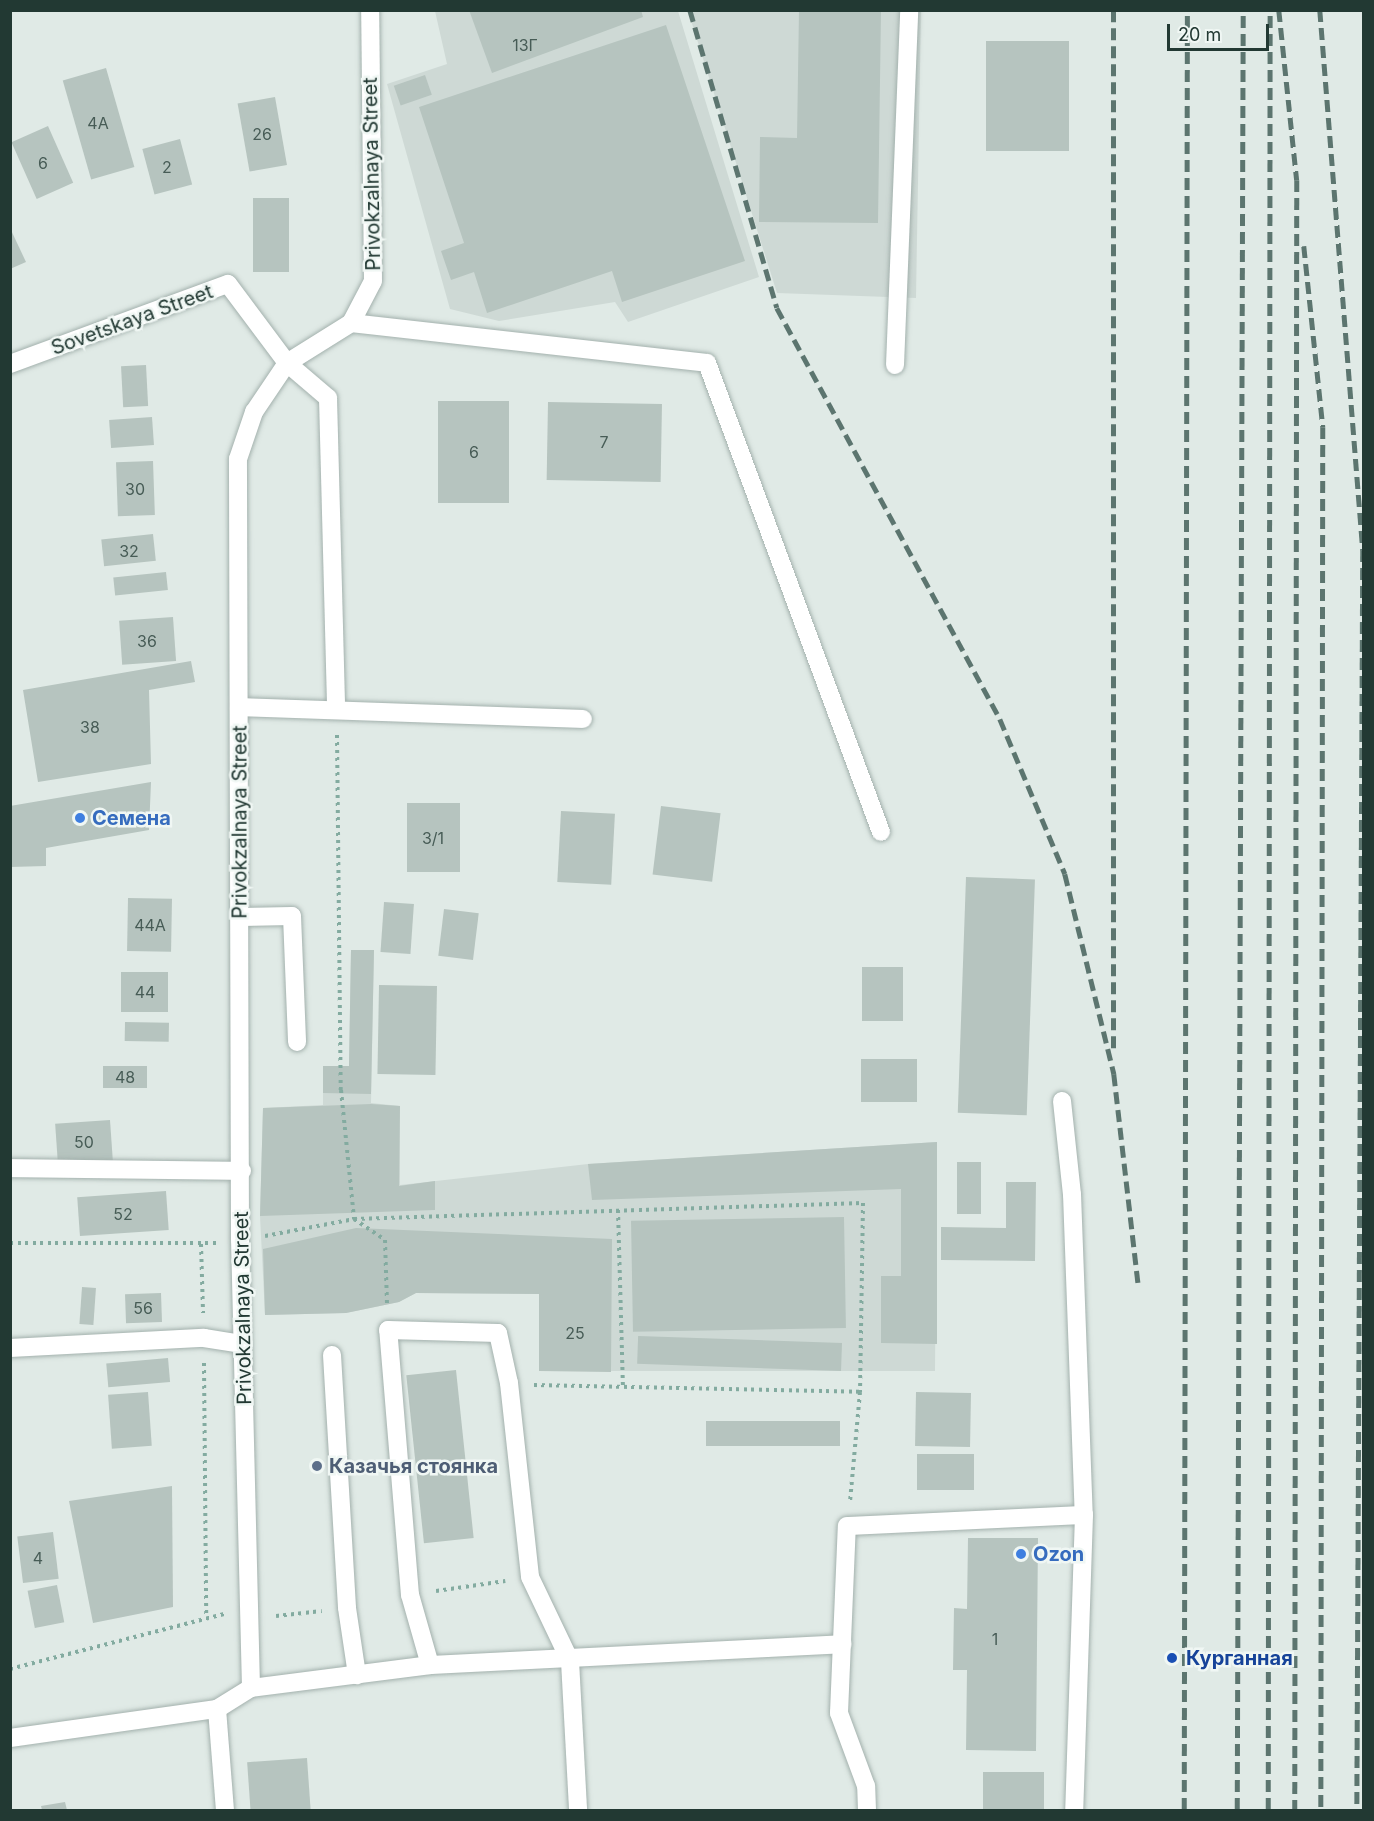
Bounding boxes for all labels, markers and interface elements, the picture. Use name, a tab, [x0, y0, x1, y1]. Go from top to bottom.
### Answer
scale bar	[1170, 12, 1272, 50]
text: 20 m	[1178, 24, 1221, 45]
house number: 13Г	[512, 35, 538, 55]
street label: Privokzalnaya Street	[358, 77, 386, 271]
house number: 4А	[87, 113, 109, 133]
house number: 26	[252, 124, 272, 144]
house number: 6	[38, 153, 48, 173]
house number: 2	[162, 157, 172, 177]
street label: Sovetskaya Street	[48, 280, 216, 360]
house number: 7	[599, 432, 609, 452]
house number: 6	[469, 442, 479, 462]
house number: 30	[125, 479, 145, 499]
house number: 32	[119, 541, 139, 561]
house number: 36	[137, 631, 157, 651]
house number: 38	[80, 717, 100, 737]
street label: Privokzalnaya Street	[228, 725, 252, 919]
place label: Семена	[92, 806, 171, 830]
marker: Семена	[73, 811, 87, 825]
house number: 3/1	[422, 828, 444, 848]
house number: 44А	[134, 915, 166, 935]
house number: 44	[135, 982, 155, 1002]
house number: 48	[115, 1067, 135, 1087]
house number: 50	[74, 1132, 94, 1152]
house number: 52	[113, 1204, 133, 1224]
street label: Privokzalnaya Street	[229, 1211, 257, 1405]
house number: 56	[133, 1298, 153, 1318]
house number: 25	[565, 1323, 585, 1343]
place label: Казачья стоянка	[329, 1454, 498, 1478]
marker: Казачья стоянка	[310, 1459, 324, 1473]
place label: Ozon	[1033, 1542, 1084, 1566]
marker: Ozon	[1014, 1547, 1028, 1561]
house number: 4	[33, 1548, 43, 1568]
house number: 1	[992, 1629, 998, 1649]
place label: Курганная	[1186, 1646, 1293, 1670]
marker: Курганная	[1163, 1649, 1181, 1667]

